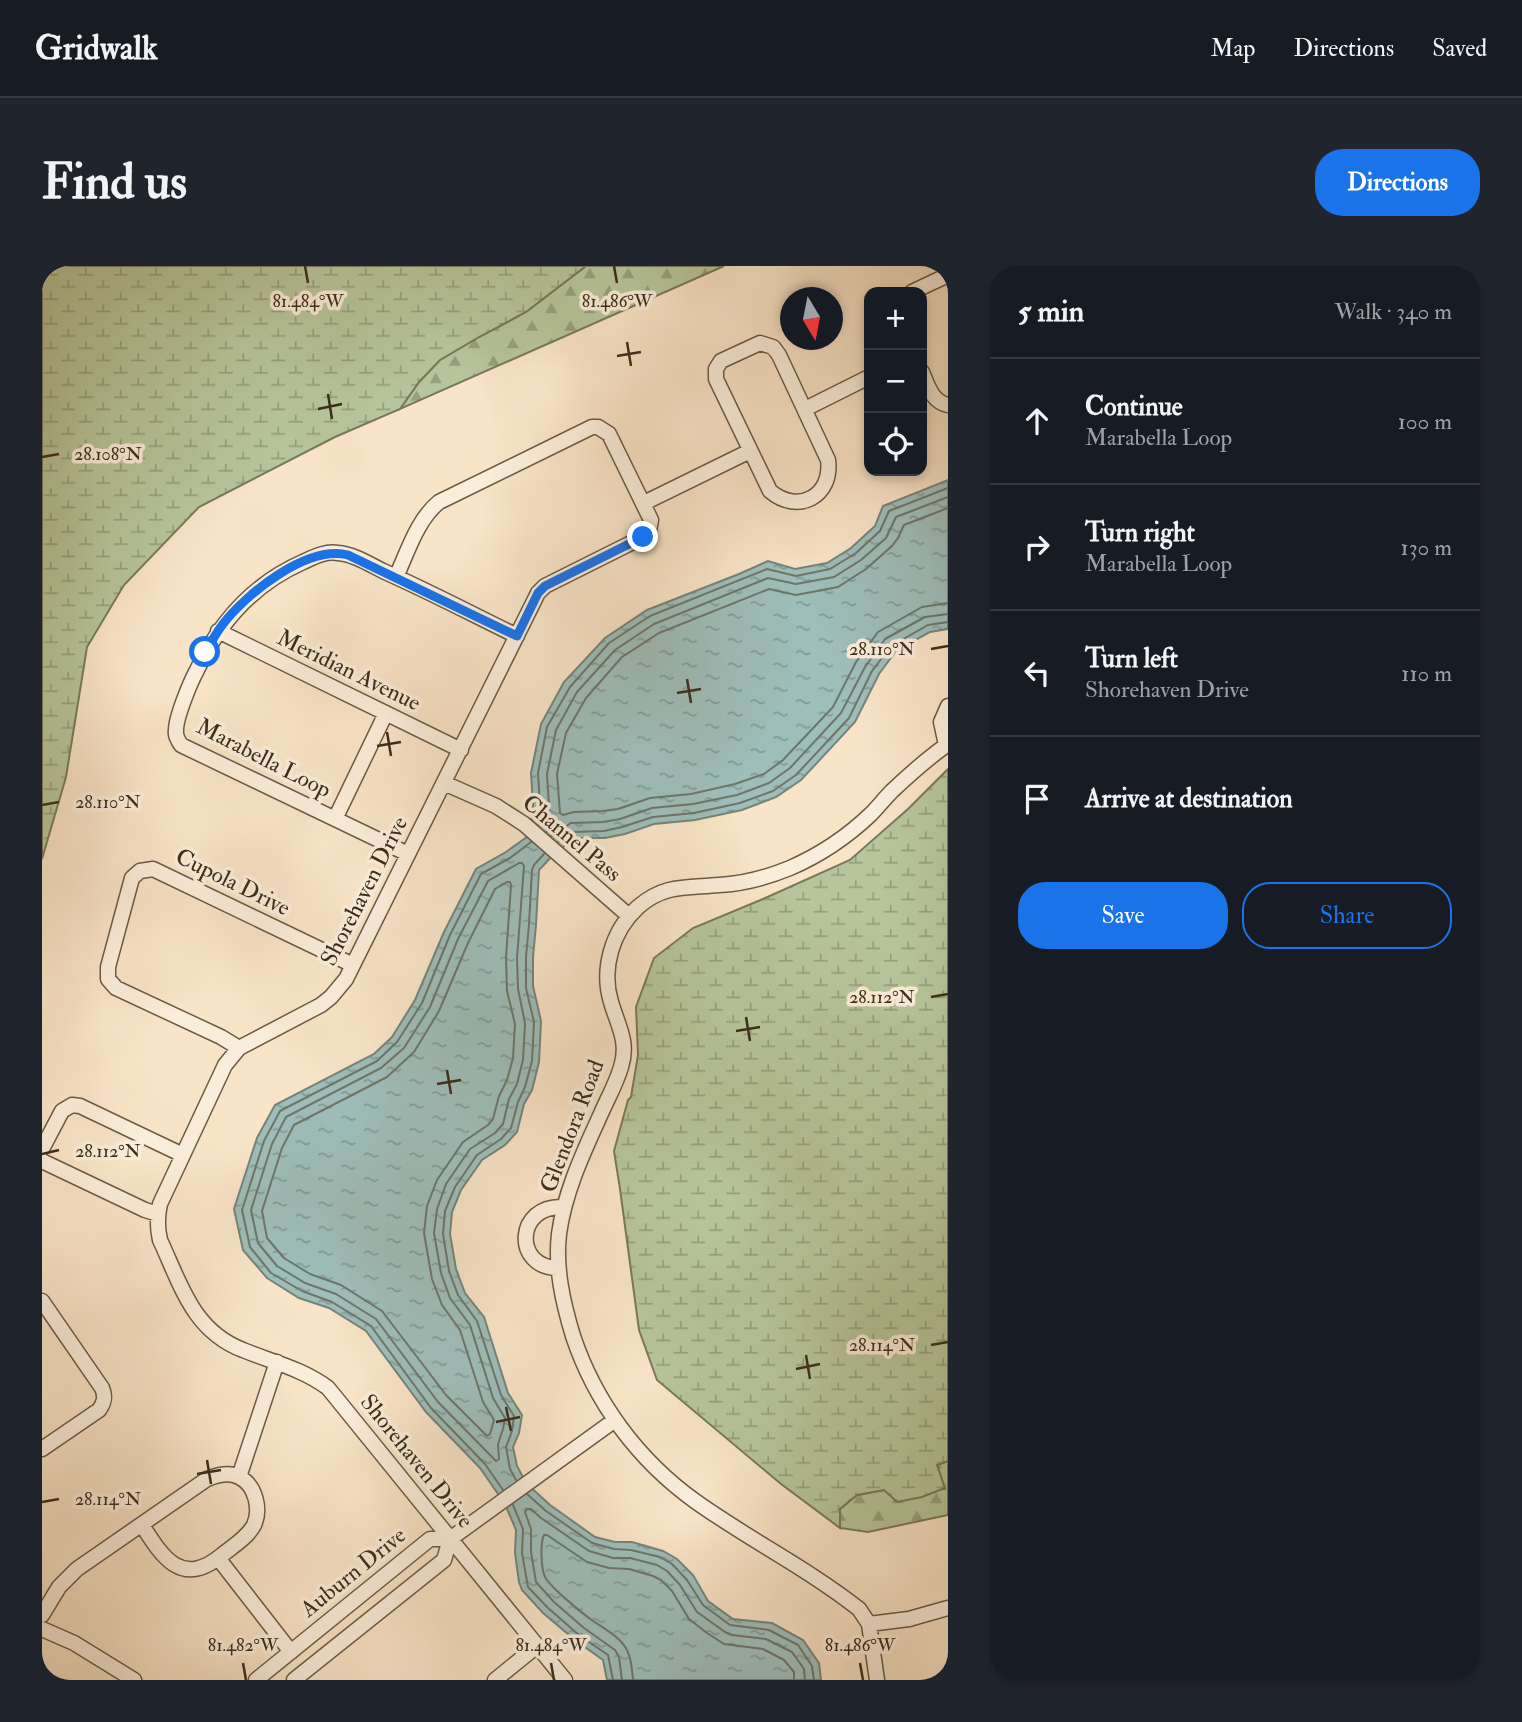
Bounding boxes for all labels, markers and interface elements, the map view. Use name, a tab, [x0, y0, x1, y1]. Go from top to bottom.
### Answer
text: Gridwalk	[35, 28, 158, 69]
text: Map	[1210, 33, 1255, 64]
text: Directions	[1293, 33, 1394, 64]
text: Saved	[1432, 33, 1487, 64]
button: Directions	[1315, 149, 1480, 216]
text: Find us	[42, 152, 187, 213]
north arrow	[780, 287, 843, 350]
map controls	[864, 287, 927, 476]
button: +	[864, 287, 927, 350]
text: 81.484°W	[272, 290, 344, 313]
text: 81.486°W	[582, 290, 653, 313]
text: 5 min	[1018, 293, 1084, 330]
text: Walk · 340 m	[1334, 297, 1452, 326]
button: −	[864, 350, 927, 413]
text: Continue	[1085, 391, 1183, 423]
icon: ahead	[1018, 402, 1056, 440]
text: 100 m	[1398, 407, 1452, 436]
button: locate	[864, 413, 927, 476]
text: Marabella Loop	[1085, 423, 1232, 452]
text: 28.108°N	[74, 443, 142, 466]
text: Turn right	[1085, 517, 1195, 549]
route end	[627, 521, 658, 552]
icon: right	[1018, 528, 1056, 566]
text: 130 m	[1400, 533, 1452, 562]
text: Marabella Loop	[1085, 549, 1232, 578]
street label: Meridian Avenue	[272, 623, 426, 717]
route start	[189, 636, 220, 667]
text: 28.110°N	[849, 638, 915, 661]
text: Turn left	[1085, 643, 1178, 675]
icon: left	[1018, 654, 1056, 692]
text: 110 m	[1401, 659, 1452, 688]
text: Shorehaven Drive	[1085, 675, 1249, 704]
street label: Marabella Loop	[191, 712, 336, 805]
icon: arrive	[1018, 780, 1056, 818]
text: Arrive at destination	[1085, 783, 1293, 815]
street label: Channel Pass	[517, 788, 628, 888]
text: 28.110°N	[75, 791, 141, 814]
street label: Shorehaven Drive	[314, 811, 414, 971]
street label: Cupola Drive	[170, 842, 295, 923]
button: Save	[1018, 882, 1228, 949]
button: Share	[1242, 882, 1452, 949]
text: 28.112°N	[849, 986, 915, 1009]
street label: Glendora Road	[533, 1056, 611, 1196]
text: 28.112°N	[75, 1140, 141, 1163]
text: 28.114°N	[849, 1334, 915, 1357]
street label: Shorehaven Drive	[354, 1388, 480, 1534]
text: 28.114°N	[75, 1488, 141, 1511]
street label: Auburn Drive	[294, 1520, 412, 1624]
text: 81.482°W	[208, 1634, 279, 1657]
text: 81.484°W	[515, 1634, 587, 1657]
text: 81.486°W	[825, 1634, 896, 1657]

